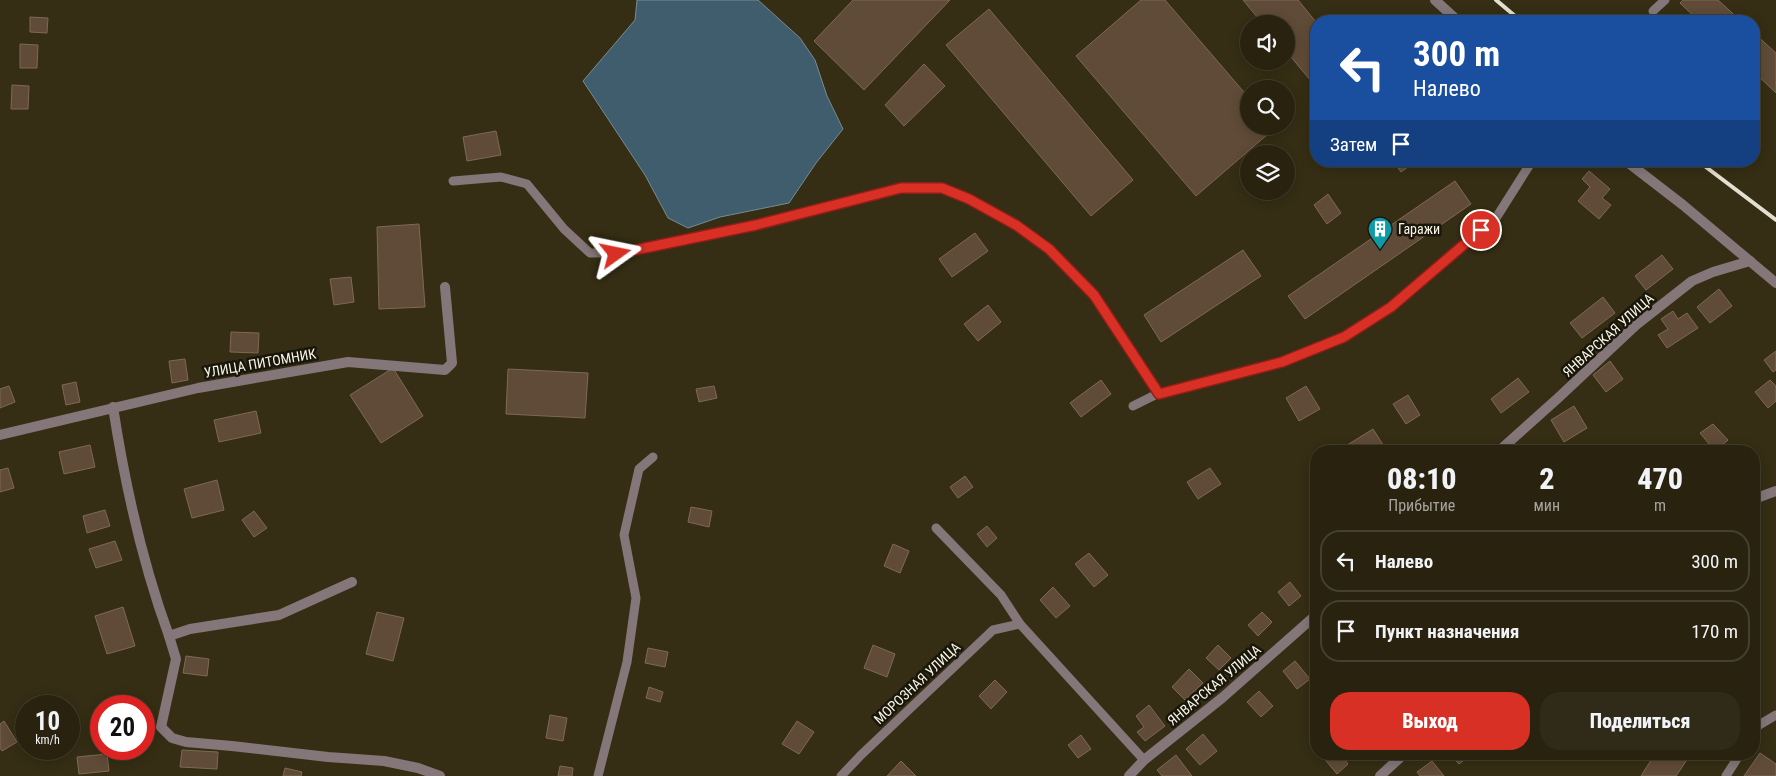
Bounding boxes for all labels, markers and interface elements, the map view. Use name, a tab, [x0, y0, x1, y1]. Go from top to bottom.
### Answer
map controls	[1240, 15, 1295, 200]
button: sound	[1240, 15, 1295, 70]
text: 300 m	[1413, 34, 1500, 75]
icon: left	[1330, 35, 1395, 100]
text: Налево	[1413, 76, 1481, 101]
button: search	[1240, 80, 1295, 135]
icon: arrive	[1387, 130, 1415, 158]
text: Затем	[1330, 133, 1377, 156]
button: layers	[1240, 145, 1295, 200]
pin	[1460, 209, 1502, 251]
building icon: Гаражи	[1367, 216, 1393, 250]
icon: arrive	[1467, 216, 1495, 244]
place label: Гаражи	[1398, 221, 1440, 237]
position arrow	[589, 227, 641, 279]
street label: ЯНВАРСКАЯ УЛИЦА	[1559, 290, 1657, 380]
street label: УЛИЦА ПИТОМНИК	[203, 345, 317, 381]
text: 08:10	[1387, 461, 1457, 496]
text: 2	[1539, 461, 1554, 496]
text: 470	[1637, 461, 1683, 496]
text: Прибытие	[1388, 496, 1455, 515]
text: мин	[1534, 496, 1560, 515]
text: m	[1654, 496, 1666, 515]
icon: left	[1332, 547, 1360, 575]
text: Налево	[1375, 550, 1433, 573]
text: 300 m	[1691, 550, 1738, 573]
icon: arrive	[1332, 617, 1360, 645]
text: Пункт назначения	[1375, 620, 1519, 643]
text: 170 m	[1691, 620, 1738, 643]
street label: МОРОЗНАЯ УЛИЦА	[871, 639, 963, 727]
street label: ЯНВАРСКАЯ УЛИЦА	[1164, 641, 1264, 729]
button: Выход	[1330, 692, 1530, 750]
button: Поделиться	[1540, 692, 1740, 750]
speed limit sign: 20	[90, 695, 155, 760]
text: 10	[35, 707, 60, 736]
text: km/h	[35, 733, 60, 747]

